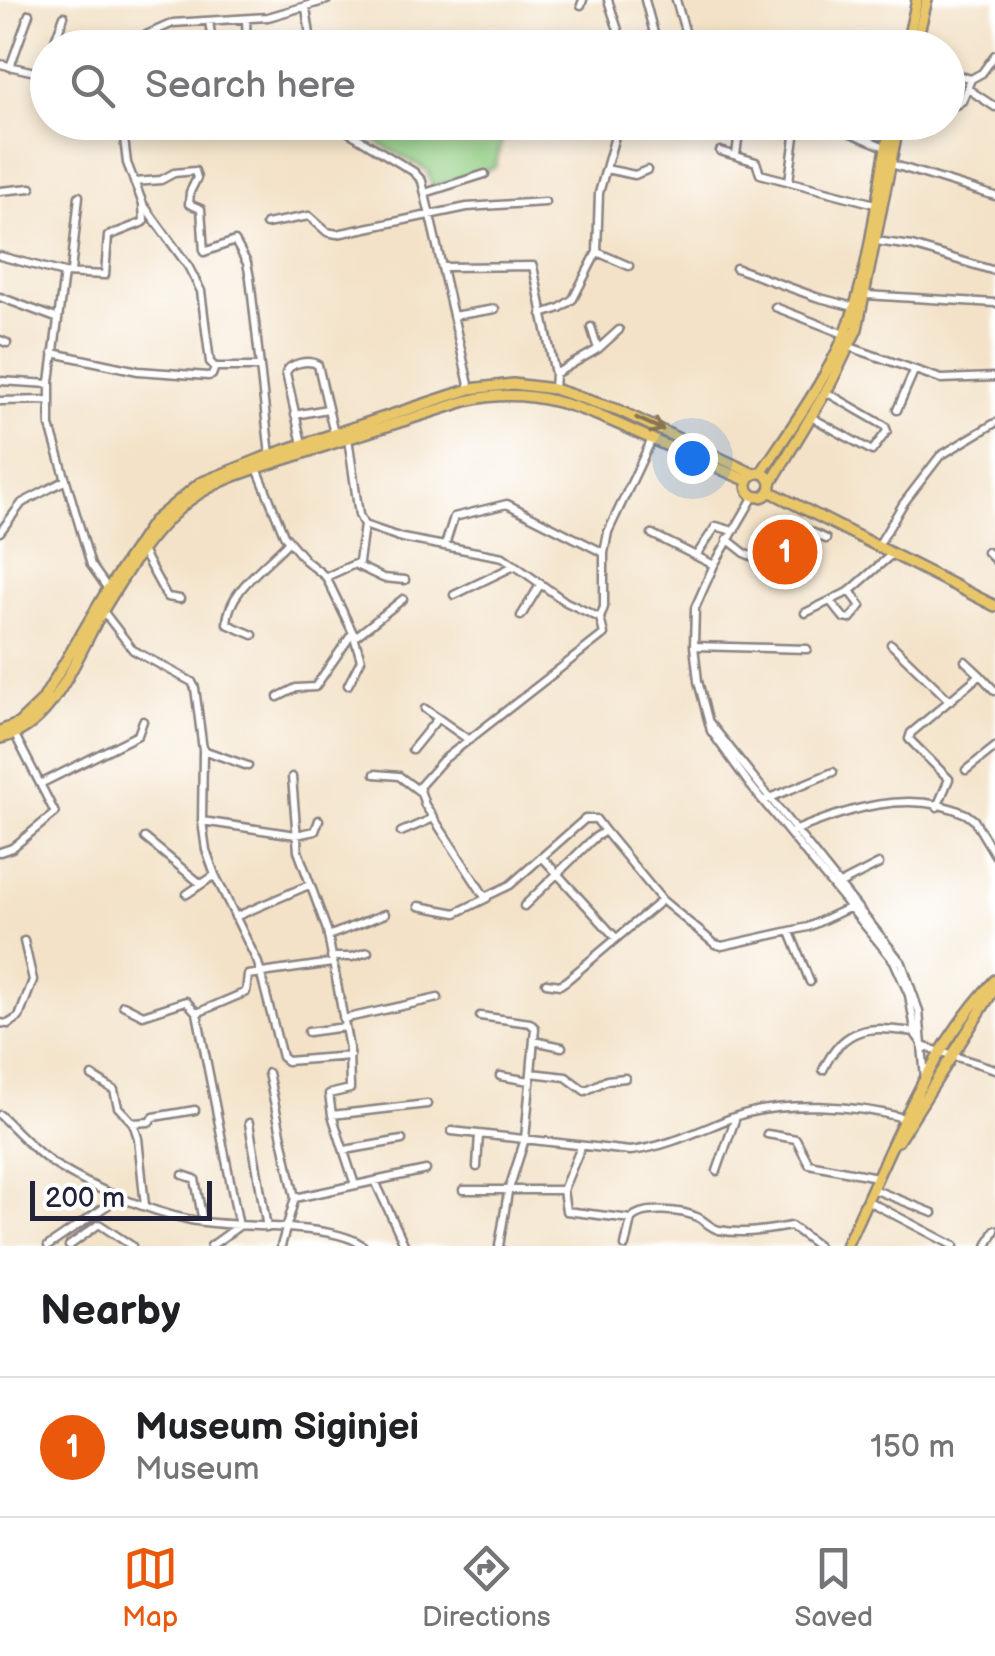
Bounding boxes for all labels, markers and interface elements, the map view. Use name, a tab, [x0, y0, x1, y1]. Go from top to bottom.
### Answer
search box	[30, 30, 965, 140]
icon: search	[65, 58, 120, 113]
text: Search here	[145, 63, 356, 108]
one-way arrow	[634, 416, 665, 434]
your location	[667, 433, 718, 484]
pin: 1	[752, 514, 818, 590]
scale bar	[30, 1176, 212, 1220]
text: 200 m	[45, 1182, 125, 1215]
text: Nearby	[40, 1286, 180, 1337]
text: Museum Siginjei	[135, 1405, 419, 1450]
text: 1	[66, 1428, 79, 1467]
text: 150 m	[870, 1428, 955, 1467]
text: Museum	[135, 1450, 260, 1489]
tab: Map	[122, 1541, 178, 1634]
tab: Directions	[422, 1541, 551, 1634]
tab: Saved	[795, 1541, 873, 1634]

